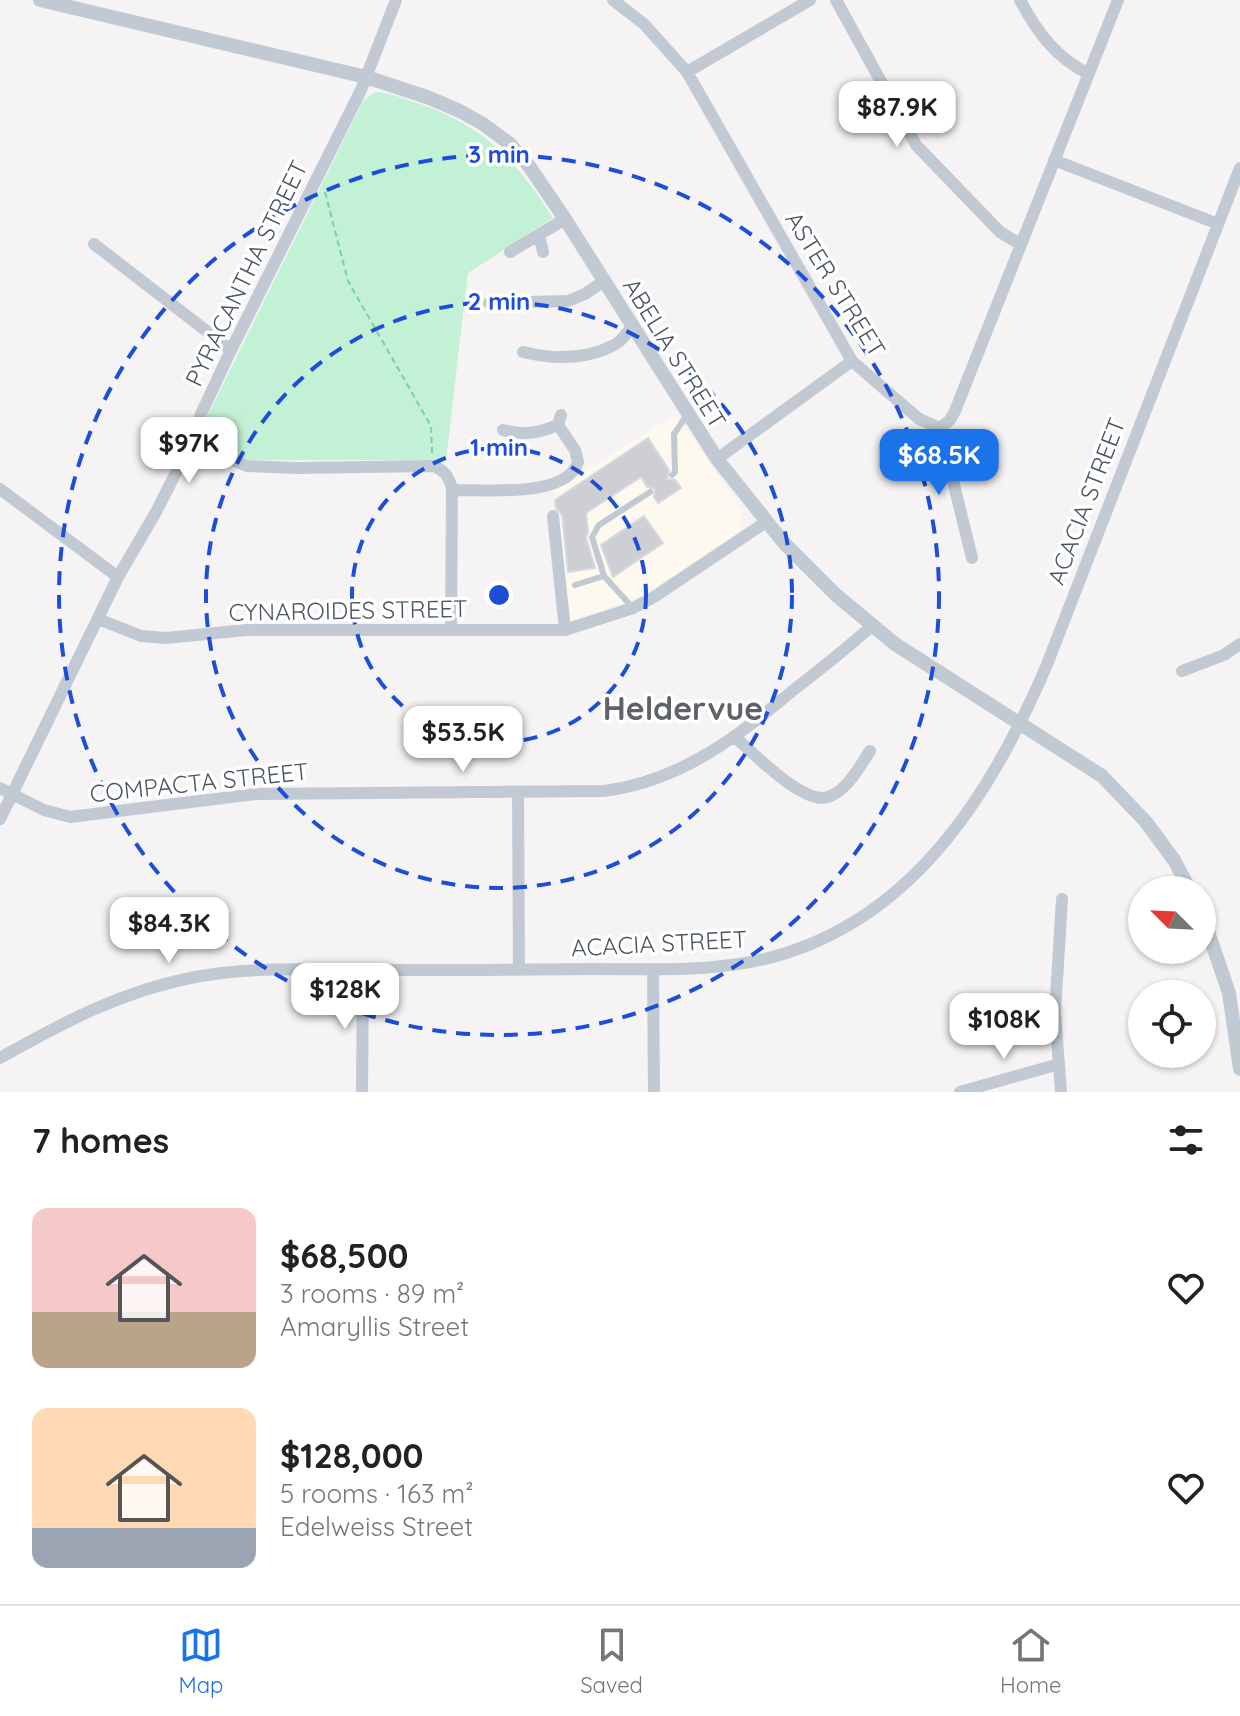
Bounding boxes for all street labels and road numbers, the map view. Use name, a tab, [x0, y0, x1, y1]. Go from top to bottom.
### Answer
street label: PYRACANTHA STREET	[178, 155, 314, 391]
street label: ASTER STREET	[779, 206, 893, 362]
street label: ABELIA STREET	[617, 272, 733, 434]
street label: ACACIA STREET	[1040, 413, 1132, 589]
street label: CYNAROIDES STREET	[228, 593, 468, 627]
street label: COMPACTA STREET	[88, 756, 310, 808]
street label: ACACIA STREET	[570, 923, 748, 963]

